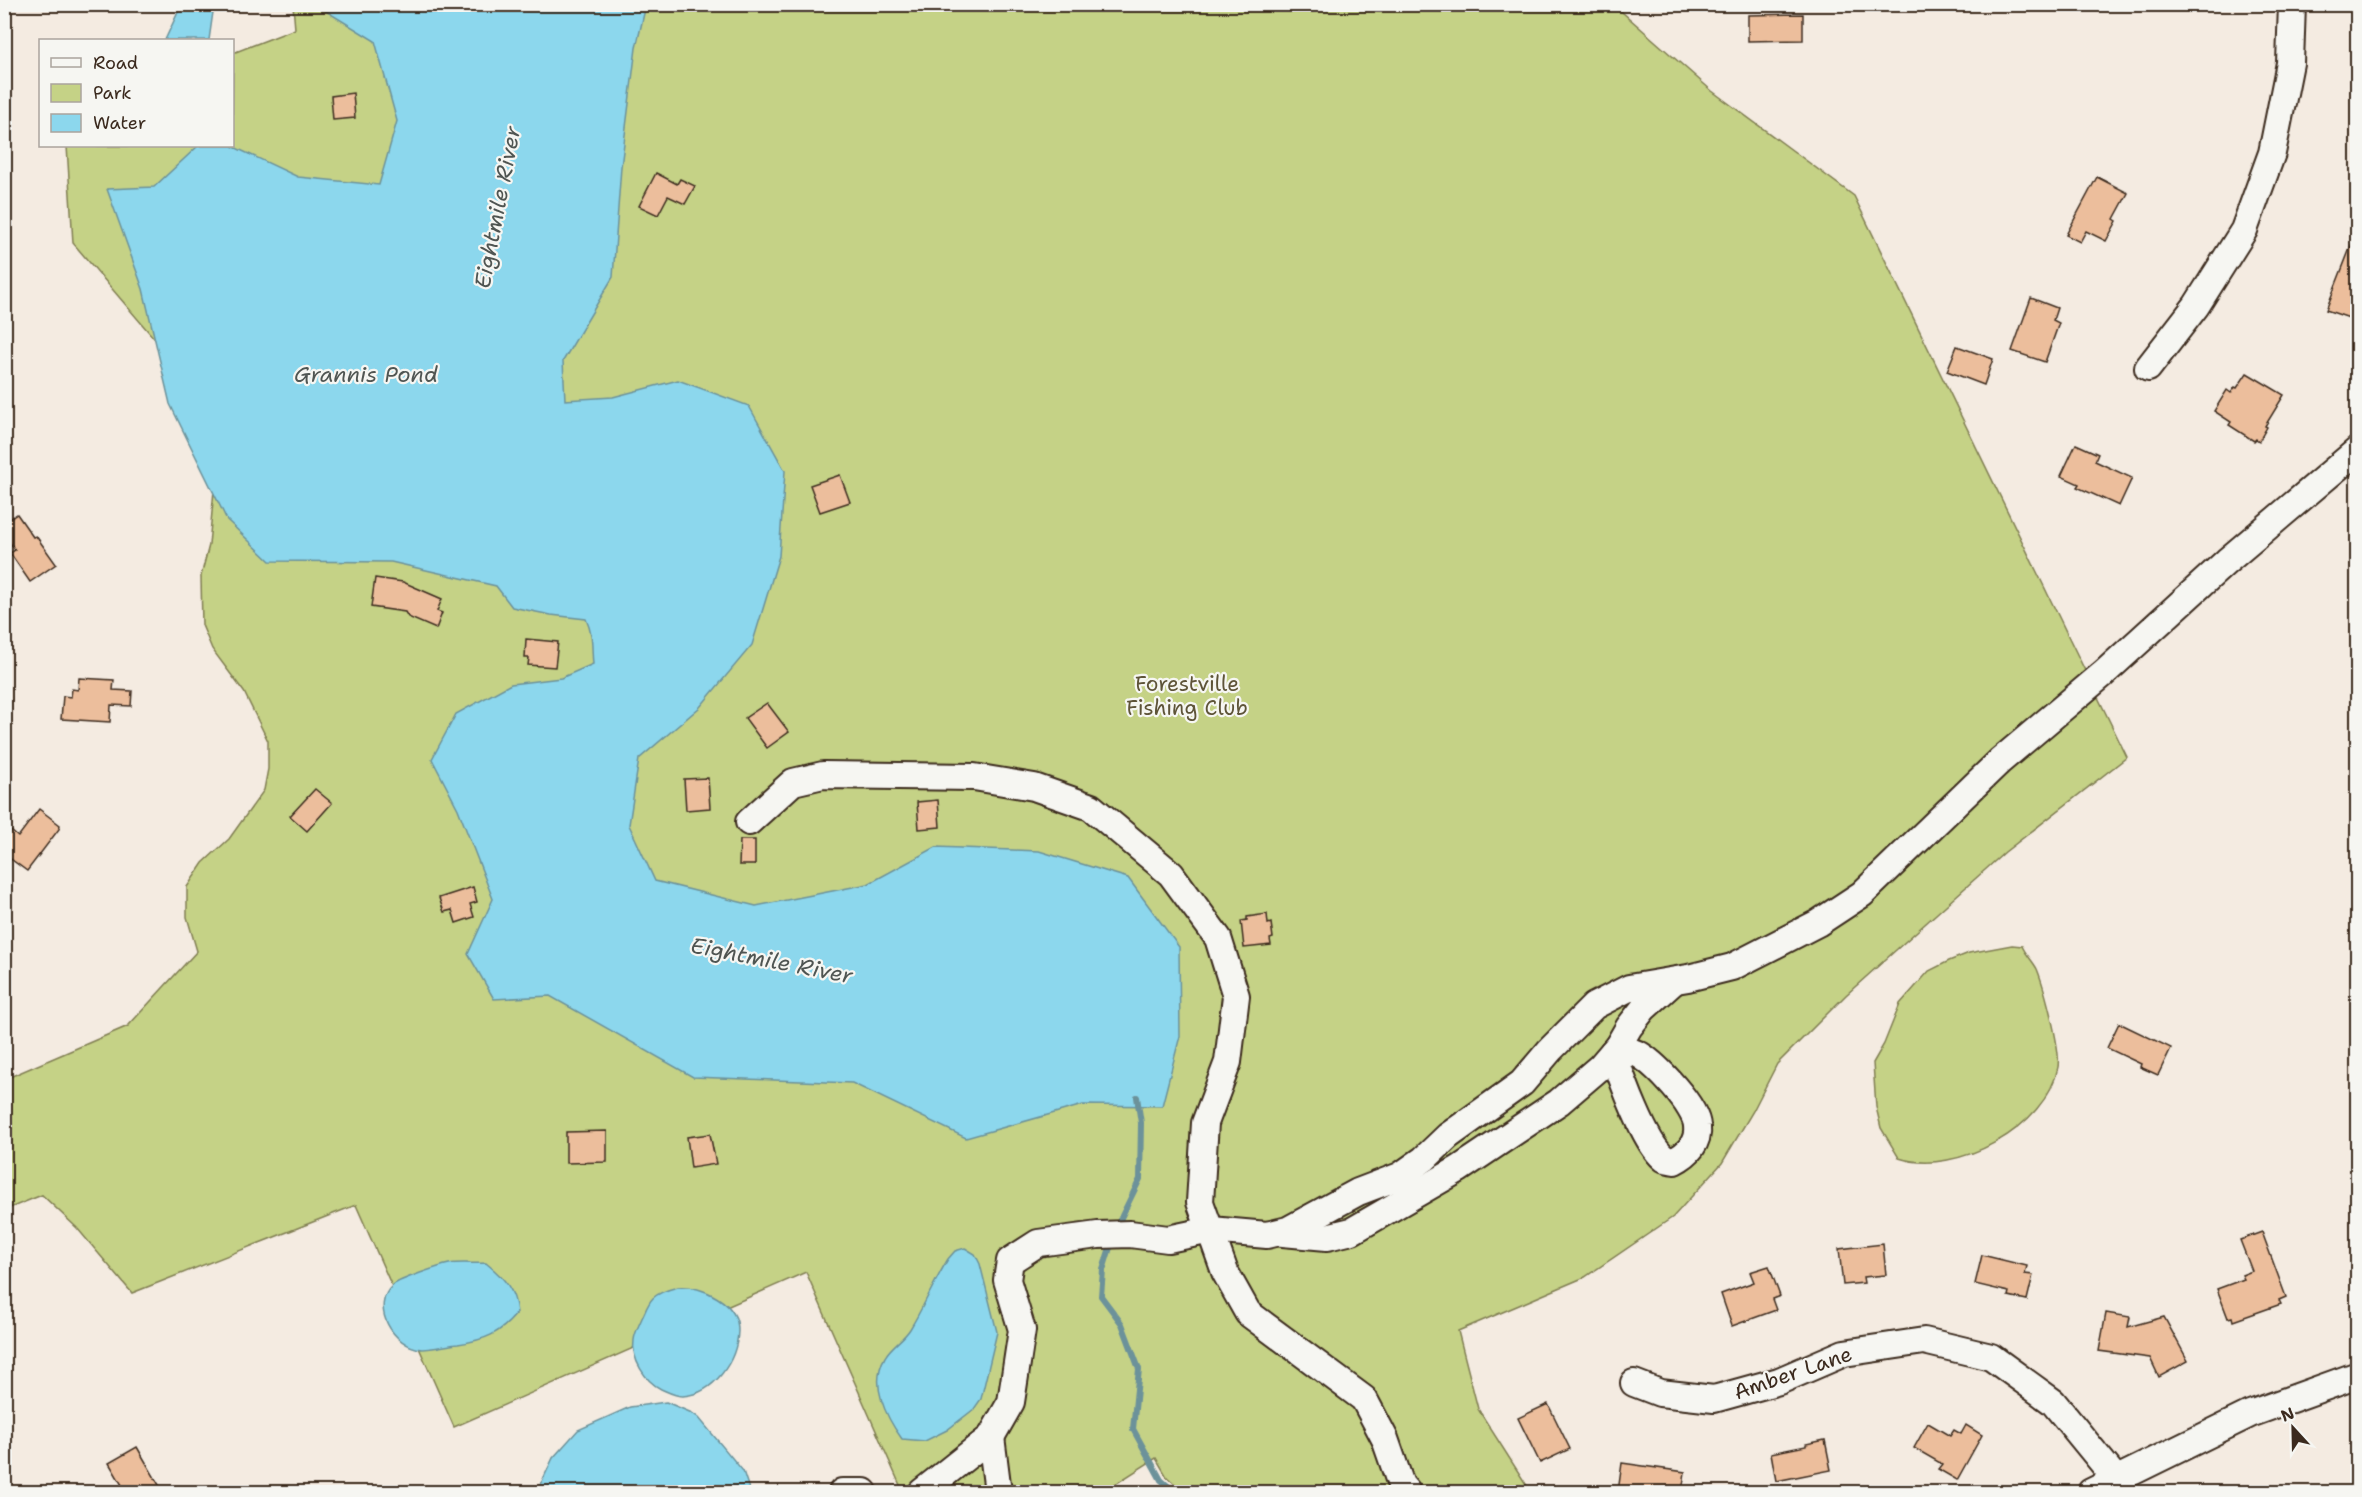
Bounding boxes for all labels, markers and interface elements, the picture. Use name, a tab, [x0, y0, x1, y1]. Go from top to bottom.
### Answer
legend	[39, 39, 234, 147]
text: Road	[93, 51, 138, 75]
text: Park	[93, 81, 132, 105]
text: Water	[93, 111, 146, 135]
water label: Eightmile River	[468, 123, 528, 291]
water label: Grannis Pond	[294, 360, 438, 389]
park label: Forestville Fishing Club	[1126, 670, 1248, 722]
water label: Eightmile River	[688, 931, 856, 991]
street label: Amber Lane	[1730, 1340, 1856, 1406]
north arrow	[2263, 1398, 2323, 1458]
text: N	[2278, 1402, 2297, 1427]

